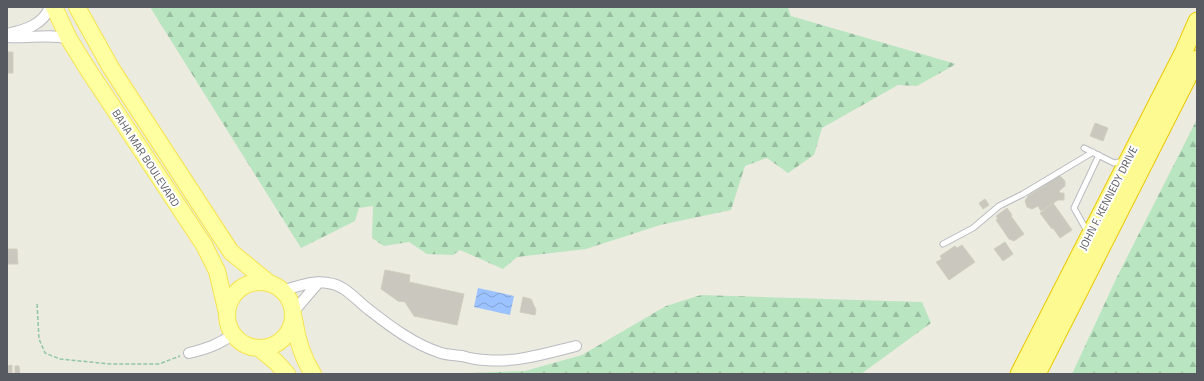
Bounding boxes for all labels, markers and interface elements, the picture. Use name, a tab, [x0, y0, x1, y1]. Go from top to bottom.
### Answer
street label: BAHA MAR BOULEVARD	[108, 106, 184, 210]
street label: JOHN F. KENNEDY DRIVE	[1075, 143, 1141, 253]

